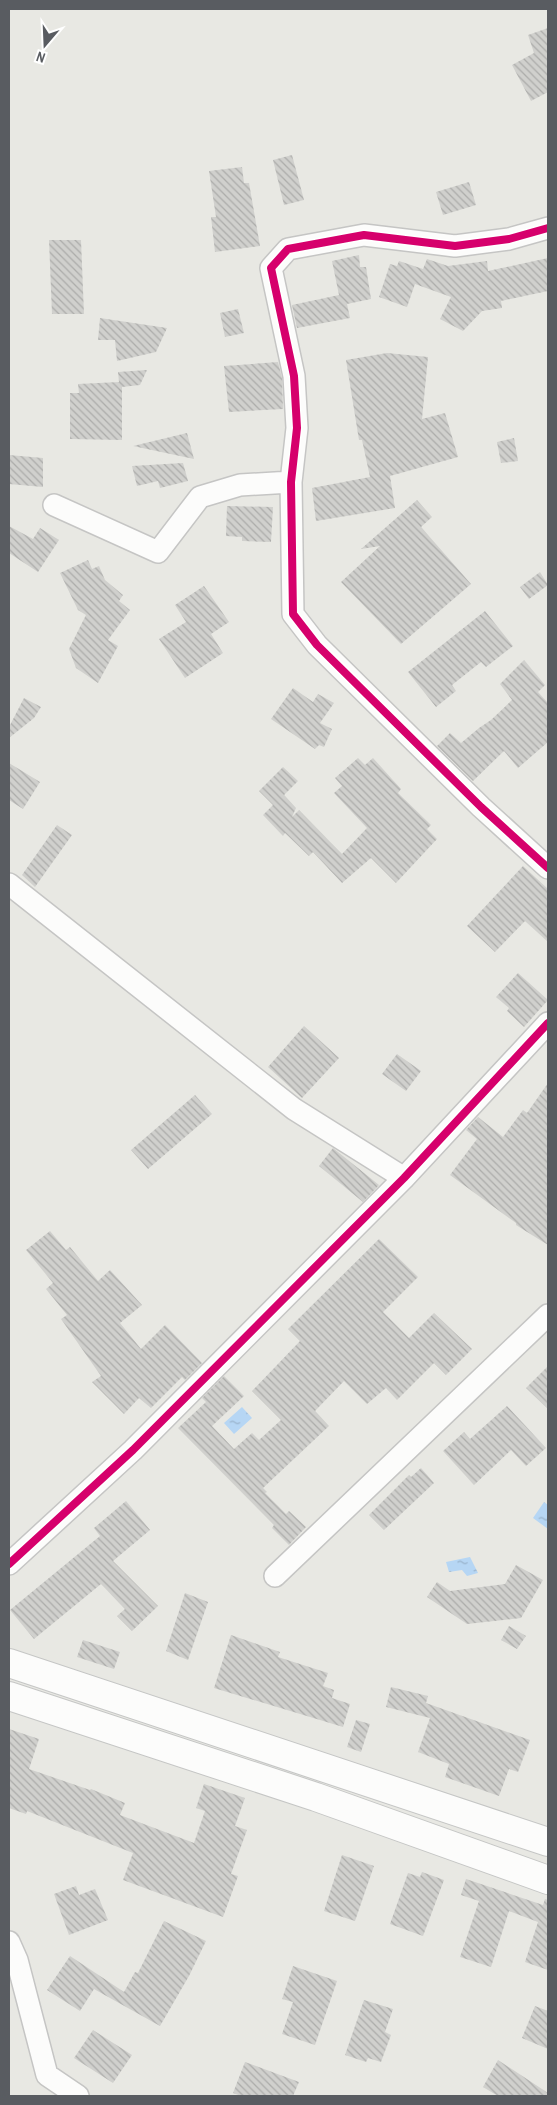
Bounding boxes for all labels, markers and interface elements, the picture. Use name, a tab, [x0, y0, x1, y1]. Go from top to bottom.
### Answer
north arrow	[20, 20, 70, 70]
text: N	[34, 47, 48, 67]

